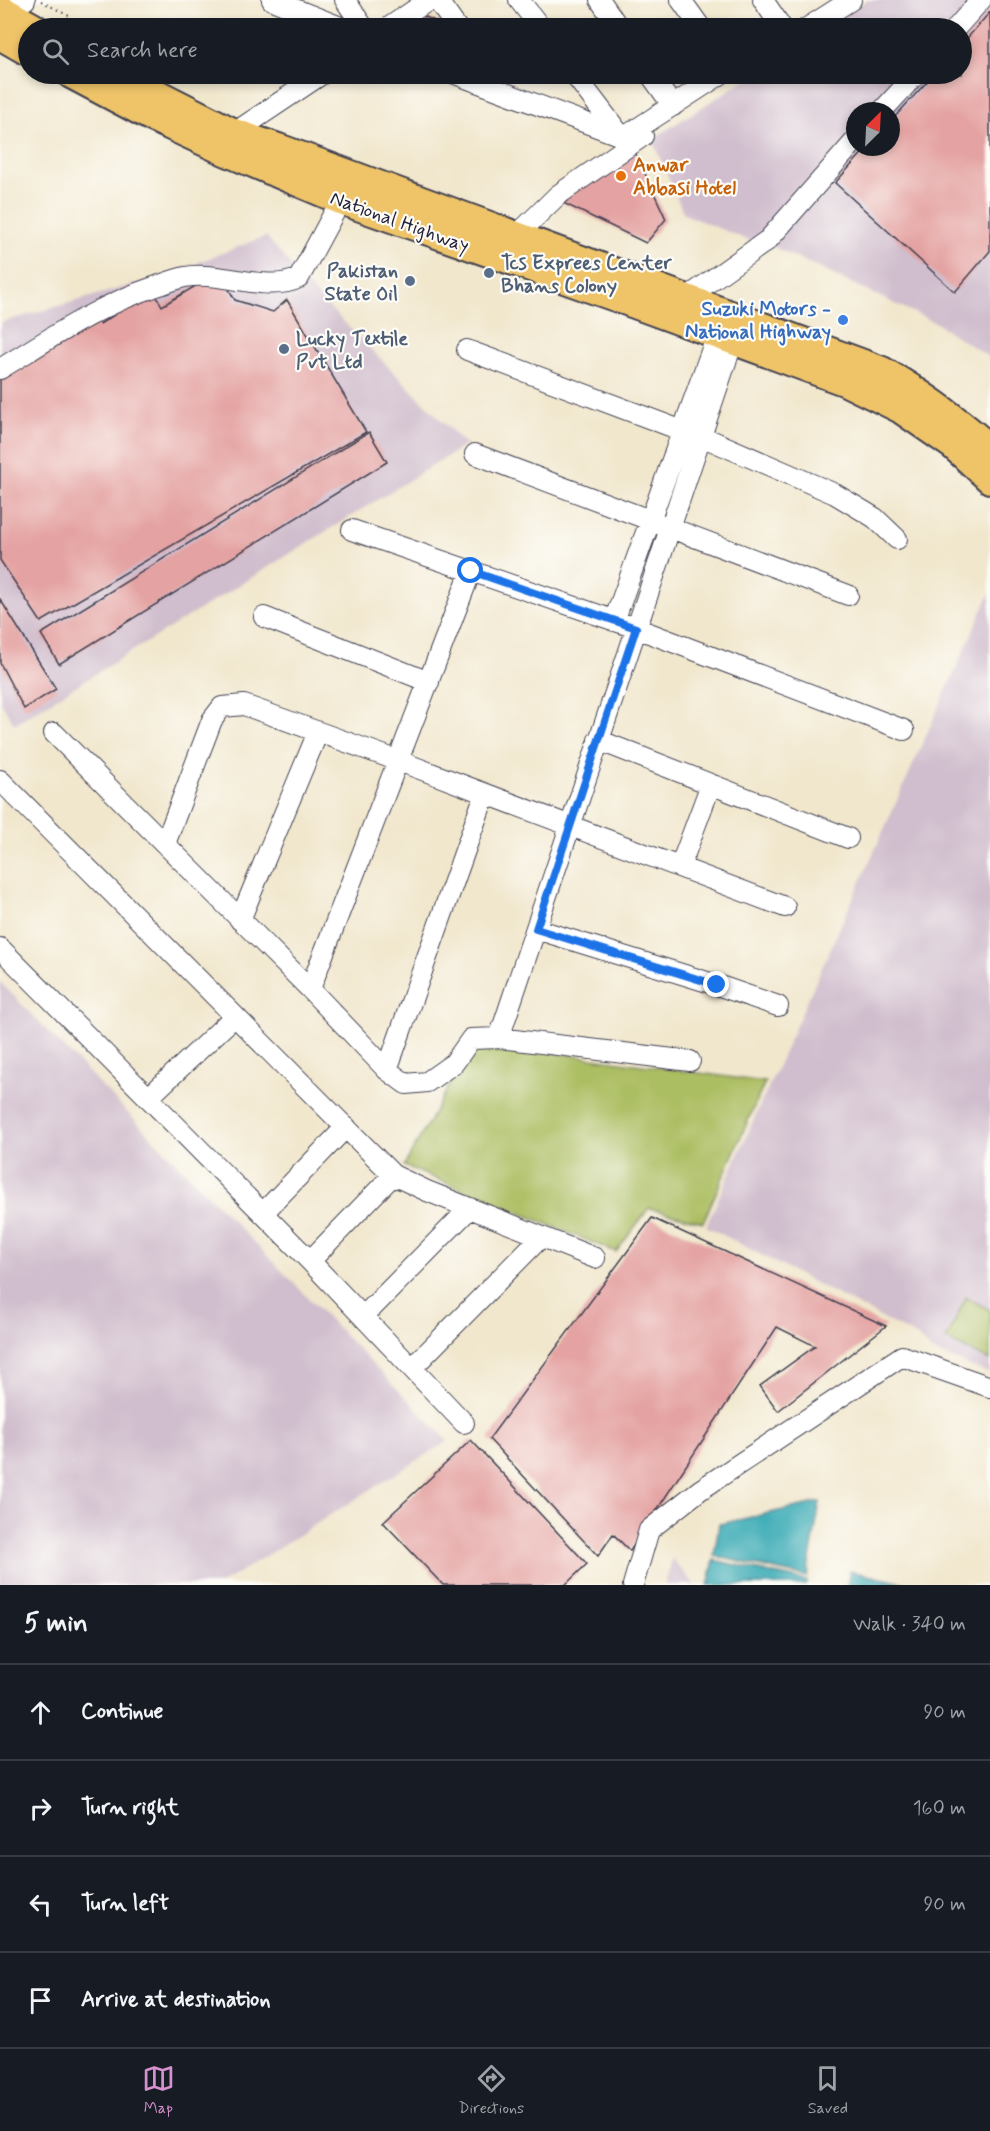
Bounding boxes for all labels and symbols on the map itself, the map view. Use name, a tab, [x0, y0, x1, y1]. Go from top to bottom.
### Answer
north arrow	[846, 102, 900, 156]
place label: Anwar Abbasi Hotel	[633, 152, 736, 202]
marker: Anwar Abbasi Hotel	[614, 169, 628, 183]
street label: National Highway	[326, 185, 473, 260]
place label: Tcs Exprees Center Bhans Colony	[501, 250, 672, 300]
place label: Pakistan State Oil	[325, 258, 398, 308]
marker: Tcs Exprees Center Bhans Colony	[482, 266, 496, 280]
marker: Pakistan State Oil	[403, 274, 417, 288]
place label: Suzuki Motors - National Highway	[685, 296, 831, 346]
marker: Suzuki Motors - National Highway	[836, 313, 850, 327]
place label: Lucky Textile Pvt Ltd	[296, 326, 408, 376]
marker: Lucky Textile Pvt Ltd	[277, 342, 291, 356]
route start	[457, 557, 483, 583]
route end	[703, 971, 729, 997]

